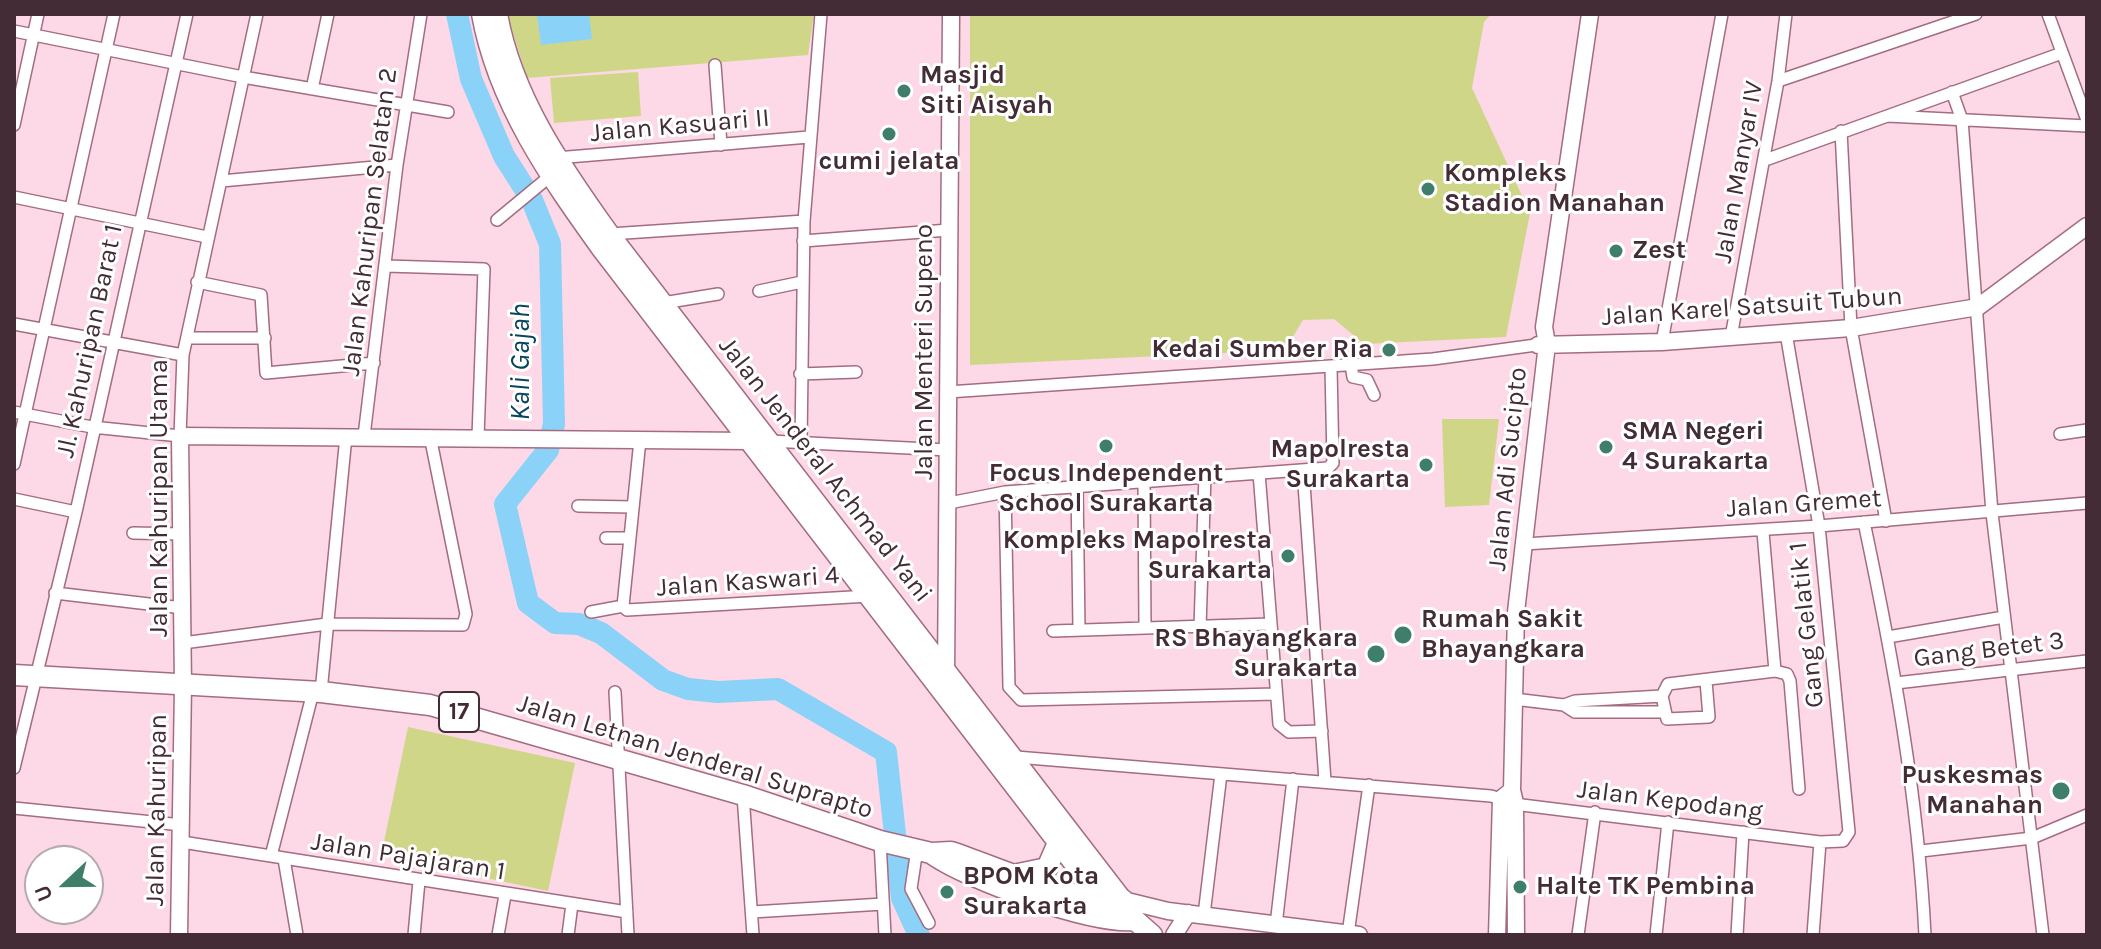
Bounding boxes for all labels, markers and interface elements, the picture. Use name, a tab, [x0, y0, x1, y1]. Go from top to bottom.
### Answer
place label: Masjid Siti Aisyah	[920, 60, 1053, 122]
street label: Jalan Kahuripan Selatan 2	[336, 66, 404, 378]
street label: Jalan Manyar IV	[1708, 79, 1770, 265]
marker: Masjid Siti Aisyah	[895, 82, 913, 100]
street label: Jalan Kasuari II	[589, 103, 771, 149]
marker: cumi jelata	[880, 125, 898, 143]
place label: cumi jelata	[819, 146, 959, 178]
place label: Kompleks Stadion Manahan	[1444, 158, 1665, 220]
marker: Kompleks Stadion Manahan	[1419, 180, 1437, 198]
street label: Jl. Kahuripan Barat 1	[50, 222, 130, 460]
street label: Jalan Menteri Supeno	[909, 224, 941, 480]
place label: Zest	[1632, 235, 1686, 267]
marker: Zest	[1607, 242, 1625, 260]
street label: Jalan Karel Satsuit Tubun	[1601, 281, 1903, 333]
water label: Kali Gajah	[504, 303, 538, 421]
street label: Jalan Jenderal Achmad Yani	[712, 331, 938, 609]
place label: Kedai Sumber Ria	[1151, 334, 1373, 366]
marker: Kedai Sumber Ria	[1380, 341, 1398, 359]
street label: Jalan Kahuripan Utama	[144, 359, 176, 637]
street label: Jalan Adi Sucipto	[1482, 366, 1534, 572]
place label: SMA Negeri 4 Surakarta	[1622, 416, 1769, 478]
place label: Mapolresta Surakarta	[1270, 434, 1410, 496]
marker: Focus Independent School Surakarta	[1097, 437, 1115, 455]
marker: SMA Negeri 4 Surakarta	[1597, 438, 1615, 456]
marker: Mapolresta Surakarta	[1417, 456, 1435, 474]
place label: Focus Independent School Surakarta	[989, 458, 1223, 520]
street label: Jalan Gremet	[1725, 483, 1883, 525]
place label: Kompleks Mapolresta Surakarta	[1003, 525, 1272, 586]
street label: Gang Gelatik 1	[1783, 541, 1831, 709]
marker: Kompleks Mapolresta Surakarta	[1279, 547, 1297, 565]
street label: Jalan Kaswari 4	[656, 560, 840, 604]
place label: Rumah Sakit Bhayangkara	[1421, 604, 1585, 666]
place label: RS Bhayangkara Surakarta	[1154, 623, 1358, 684]
marker: Rumah Sakit Bhayangkara	[1392, 624, 1414, 646]
street label: Gang Betet 3	[1912, 625, 2066, 675]
marker: RS Bhayangkara Surakarta	[1365, 643, 1387, 665]
street label: Jalan Letnan Jenderal Suprapto	[513, 688, 877, 826]
road number: 17	[439, 692, 479, 732]
street label: Jalan Kahuripan	[140, 714, 174, 906]
place label: Puskesmas Manahan	[1901, 760, 2043, 822]
street label: Jalan Kepodang	[1575, 774, 1765, 828]
marker: Puskesmas Manahan	[2050, 780, 2072, 802]
street label: Jalan Pajajaran 1	[309, 826, 507, 888]
north arrow	[24, 845, 104, 925]
place label: BPOM Kota Surakarta	[963, 861, 1099, 922]
place label: Halte TK Pembina	[1536, 871, 1755, 903]
marker: Halte TK Pembina	[1511, 878, 1529, 896]
text: U	[29, 881, 59, 905]
marker: BPOM Kota Surakarta	[938, 883, 956, 901]

